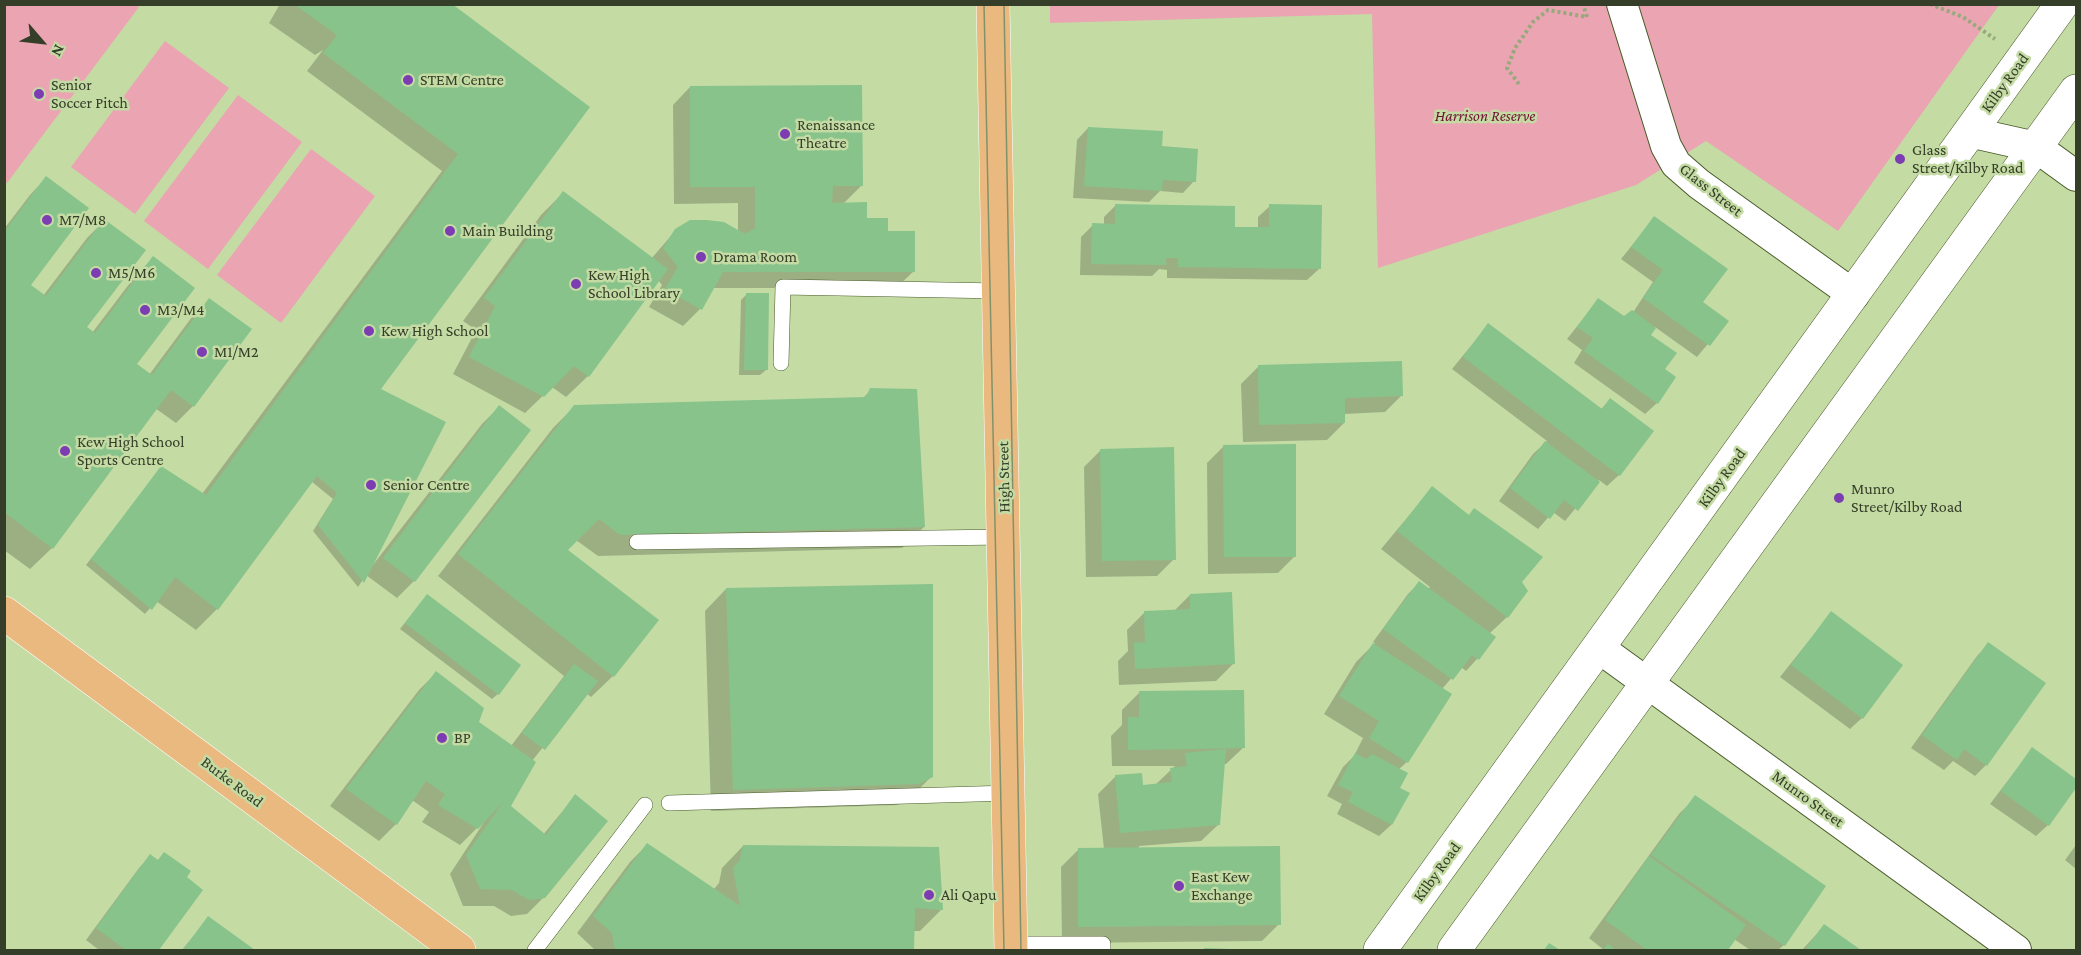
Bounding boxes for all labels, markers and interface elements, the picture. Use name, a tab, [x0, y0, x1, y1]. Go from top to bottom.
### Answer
north arrow	[12, 12, 72, 72]
text: N	[48, 42, 68, 59]
street label: Kilby Road	[1977, 50, 2033, 116]
place label: STEM Centre	[420, 70, 504, 90]
marker: STEM Centre	[401, 73, 415, 87]
place label: Senior Soccer Pitch	[51, 75, 128, 113]
marker: Senior Soccer Pitch	[32, 87, 46, 101]
park label: Harrison Reserve	[1435, 106, 1535, 126]
place label: Renaissance Theatre	[797, 115, 875, 153]
marker: Renaissance Theatre	[778, 127, 792, 141]
place label: Glass Street/Kilby Road	[1912, 140, 2023, 178]
marker: Glass Street/Kilby Road	[1893, 152, 1907, 166]
street label: Glass Street	[1676, 159, 1746, 221]
place label: M7/M8	[59, 210, 106, 230]
marker: M7/M8	[40, 213, 54, 227]
place label: Main Building	[462, 221, 553, 241]
marker: Main Building	[443, 224, 457, 238]
place label: Drama Room	[713, 247, 797, 267]
marker: Drama Room	[694, 250, 708, 264]
place label: M5/M6	[108, 263, 155, 283]
place label: Kew High School Library	[588, 265, 680, 303]
marker: M5/M6	[89, 266, 103, 280]
marker: Kew High School Library	[569, 277, 583, 291]
place label: M3/M4	[157, 300, 204, 320]
marker: M3/M4	[138, 303, 152, 317]
place label: Kew High School	[381, 321, 488, 341]
marker: Kew High School	[362, 324, 376, 338]
place label: M1/M2	[214, 342, 259, 362]
marker: M1/M2	[195, 345, 209, 359]
place label: Kew High School Sports Centre	[77, 432, 184, 470]
street label: High Street	[994, 441, 1014, 513]
marker: Kew High School Sports Centre	[58, 444, 72, 458]
street label: Kilby Road	[1694, 445, 1750, 511]
place label: Senior Centre	[383, 475, 470, 495]
marker: Senior Centre	[364, 478, 378, 492]
place label: Munro Street/Kilby Road	[1851, 479, 1962, 517]
marker: Munro Street/Kilby Road	[1832, 491, 1846, 505]
place label: BP	[454, 728, 471, 748]
marker: BP	[435, 731, 449, 745]
street label: Burke Road	[197, 752, 267, 812]
street label: Munro Street	[1768, 767, 1848, 831]
street label: Kilby Road	[1409, 839, 1465, 905]
place label: East Kew Exchange	[1191, 867, 1253, 905]
marker: East Kew Exchange	[1172, 879, 1186, 893]
place label: Ali Qapu	[941, 885, 996, 905]
marker: Ali Qapu	[922, 888, 936, 902]

